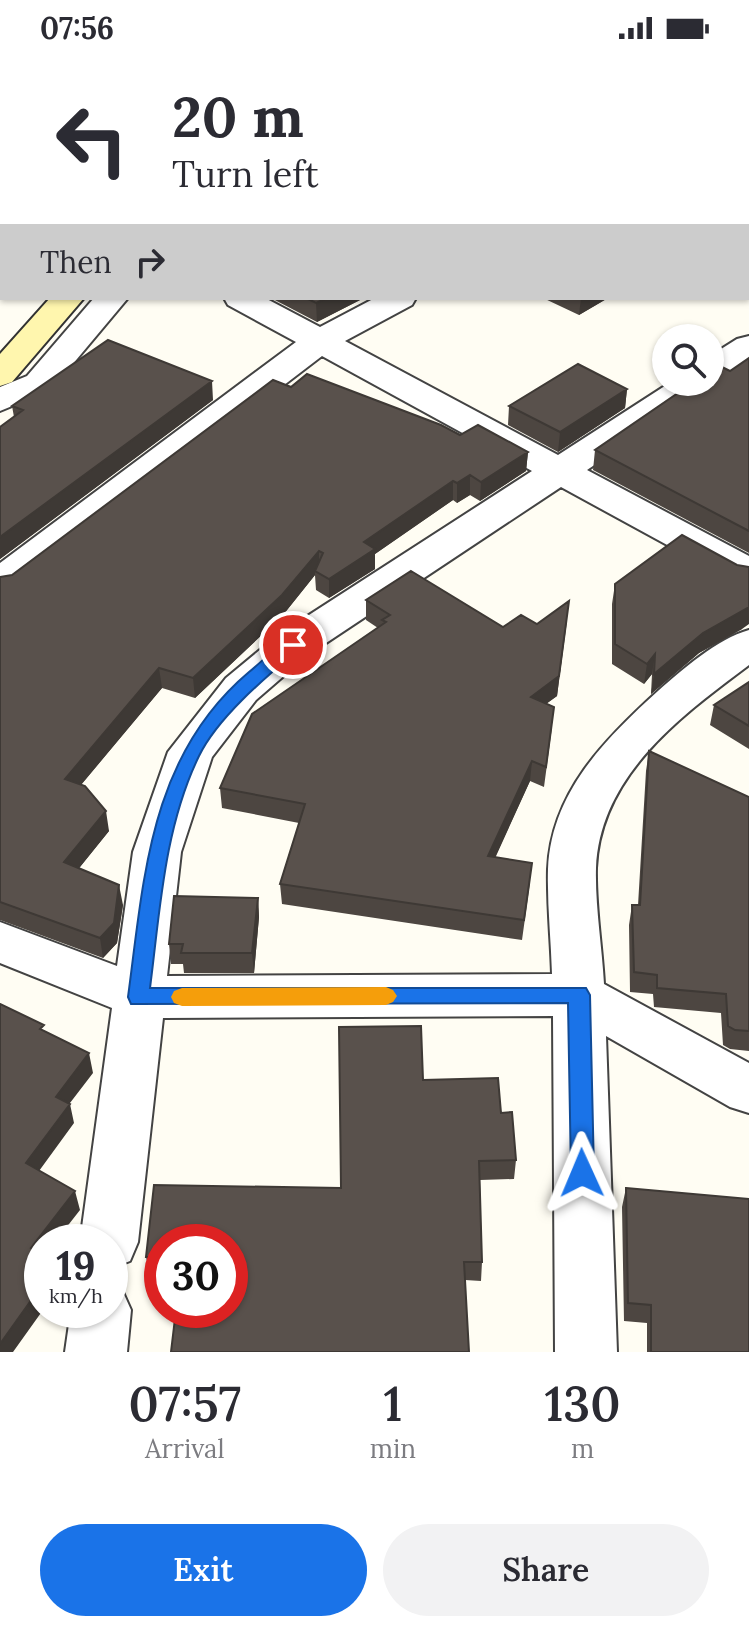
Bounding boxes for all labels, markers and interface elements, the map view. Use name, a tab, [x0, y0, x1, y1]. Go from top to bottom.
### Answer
text: 07:56	[40, 9, 114, 47]
text: 20 m	[172, 81, 304, 152]
icon: left	[40, 88, 144, 192]
text: Turn left	[172, 151, 319, 197]
icon: right	[128, 240, 172, 284]
text: Then	[40, 243, 112, 281]
map controls	[652, 324, 724, 396]
button: search	[652, 324, 724, 396]
pin	[259, 611, 327, 679]
icon: arrive	[271, 623, 315, 667]
position arrow	[540, 1131, 624, 1215]
speed limit sign: 30	[144, 1224, 248, 1328]
text: 19	[56, 1240, 96, 1291]
text: km/h	[49, 1283, 103, 1308]
text: 07:57	[129, 1373, 241, 1434]
text: 1	[383, 1373, 402, 1434]
text: 130	[545, 1373, 620, 1434]
text: Arrival	[145, 1432, 225, 1465]
text: min	[370, 1432, 416, 1465]
text: m	[571, 1432, 594, 1465]
button: Exit	[40, 1524, 367, 1616]
button: Share	[383, 1524, 709, 1616]

